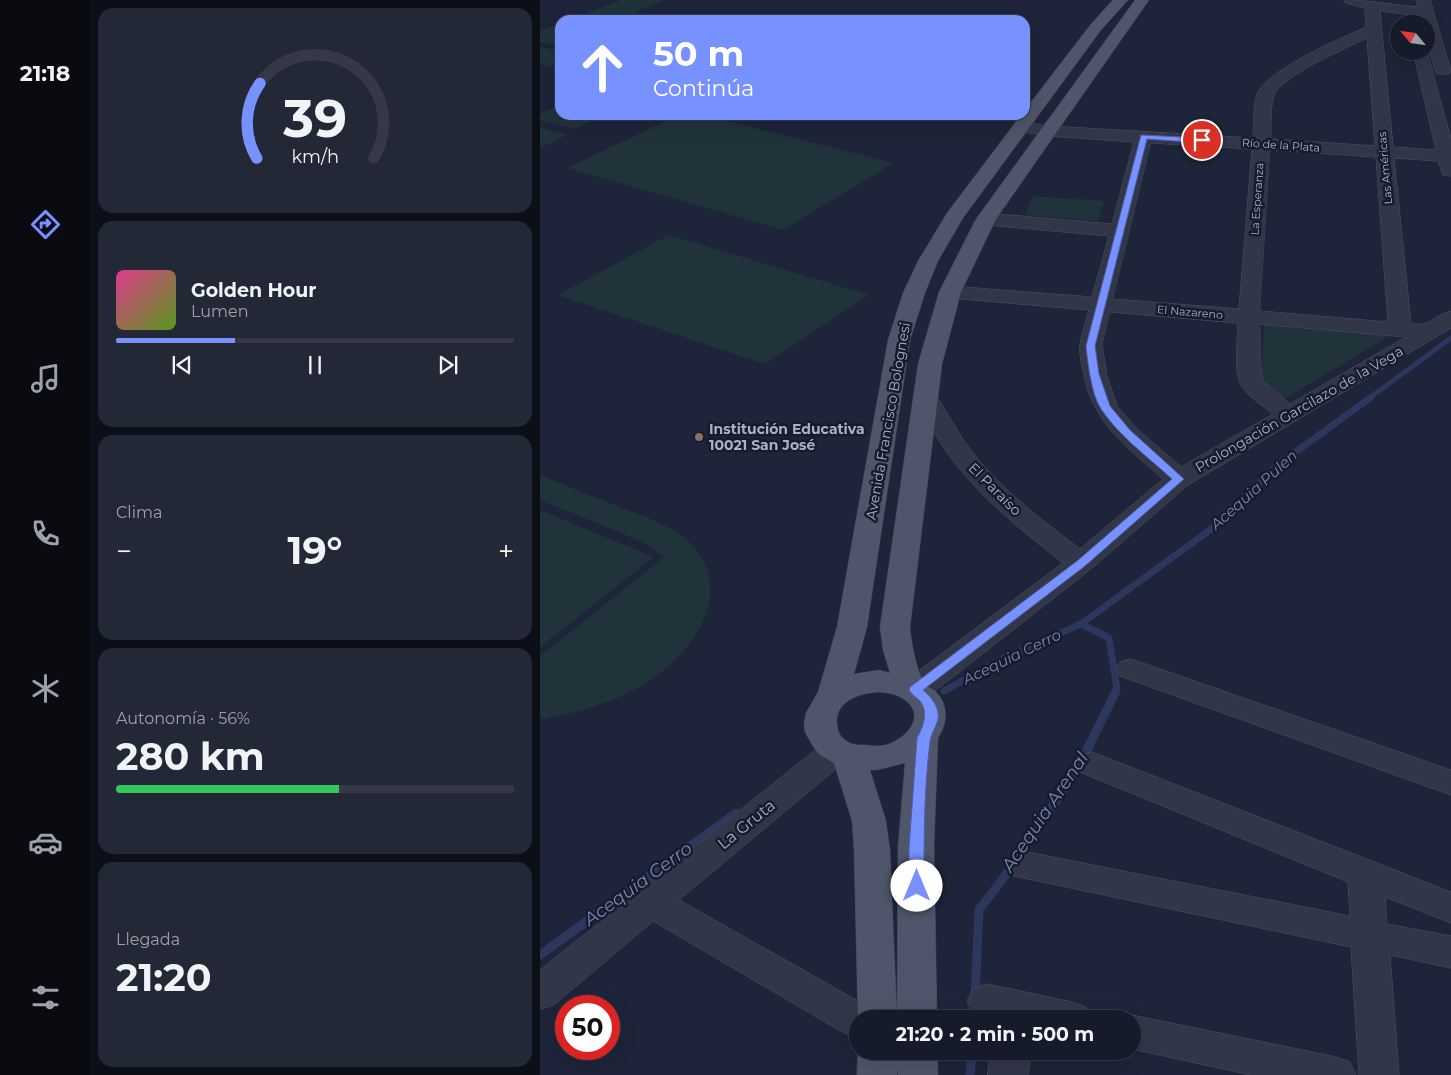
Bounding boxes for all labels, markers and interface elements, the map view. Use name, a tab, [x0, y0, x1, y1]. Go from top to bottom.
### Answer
north arrow	[1390, 15, 1435, 60]
map controls	[1390, 15, 1435, 60]
text: 50 m	[653, 32, 744, 75]
icon: ahead	[570, 35, 635, 100]
text: 21:18	[20, 60, 70, 87]
text: Continúa	[653, 75, 754, 102]
text: 39	[282, 87, 347, 150]
pin	[1181, 119, 1223, 161]
icon: arrive	[1188, 126, 1216, 154]
street label: Las Américas	[1375, 131, 1395, 205]
street label: Río de la Plata	[1242, 135, 1320, 155]
text: km/h	[291, 146, 339, 167]
street label: La Esperanza	[1247, 162, 1267, 236]
icon: directions	[28, 207, 63, 242]
text: Golden Hour	[191, 279, 317, 302]
text: Lumen	[191, 302, 249, 321]
street label: El Nazareno	[1157, 302, 1224, 322]
street label: Avenida Francisco Bolognesi	[862, 321, 914, 521]
street label: Prolongación Garcilazo de la Vega	[1192, 342, 1406, 476]
icon: previous	[168, 351, 196, 379]
icon: pause	[301, 351, 329, 379]
icon: next	[434, 351, 462, 379]
icon: music	[28, 361, 63, 396]
place label: Institución Educativa 10021 San José	[709, 420, 865, 454]
marker: Institución Educativa 10021 San José	[693, 431, 705, 443]
water label: Acequia Pulen	[1205, 446, 1301, 534]
street label: El Paraíso	[965, 459, 1025, 519]
text: Clima	[116, 503, 162, 522]
icon: phone	[28, 516, 63, 551]
text: 19°	[288, 527, 343, 574]
text: −	[116, 534, 132, 568]
text: +	[498, 534, 514, 568]
water label: Acequia Cerro	[959, 625, 1064, 689]
icon: climate	[28, 671, 63, 706]
text: Autonomía · 56%	[116, 709, 250, 728]
text: 280 km	[116, 733, 265, 780]
water label: Acequia Arenal	[996, 748, 1093, 877]
street label: La Gruta	[714, 796, 779, 853]
icon: car	[28, 825, 63, 860]
water label: Acequia Cerro	[579, 837, 696, 931]
position arrow	[890, 859, 942, 911]
text: Llegada	[116, 930, 180, 949]
text: 21:20	[116, 954, 212, 1001]
icon: filters	[28, 980, 63, 1015]
speed limit sign: 50	[555, 995, 620, 1060]
text: 21:20 · 2 min · 500 m	[896, 1023, 1094, 1046]

